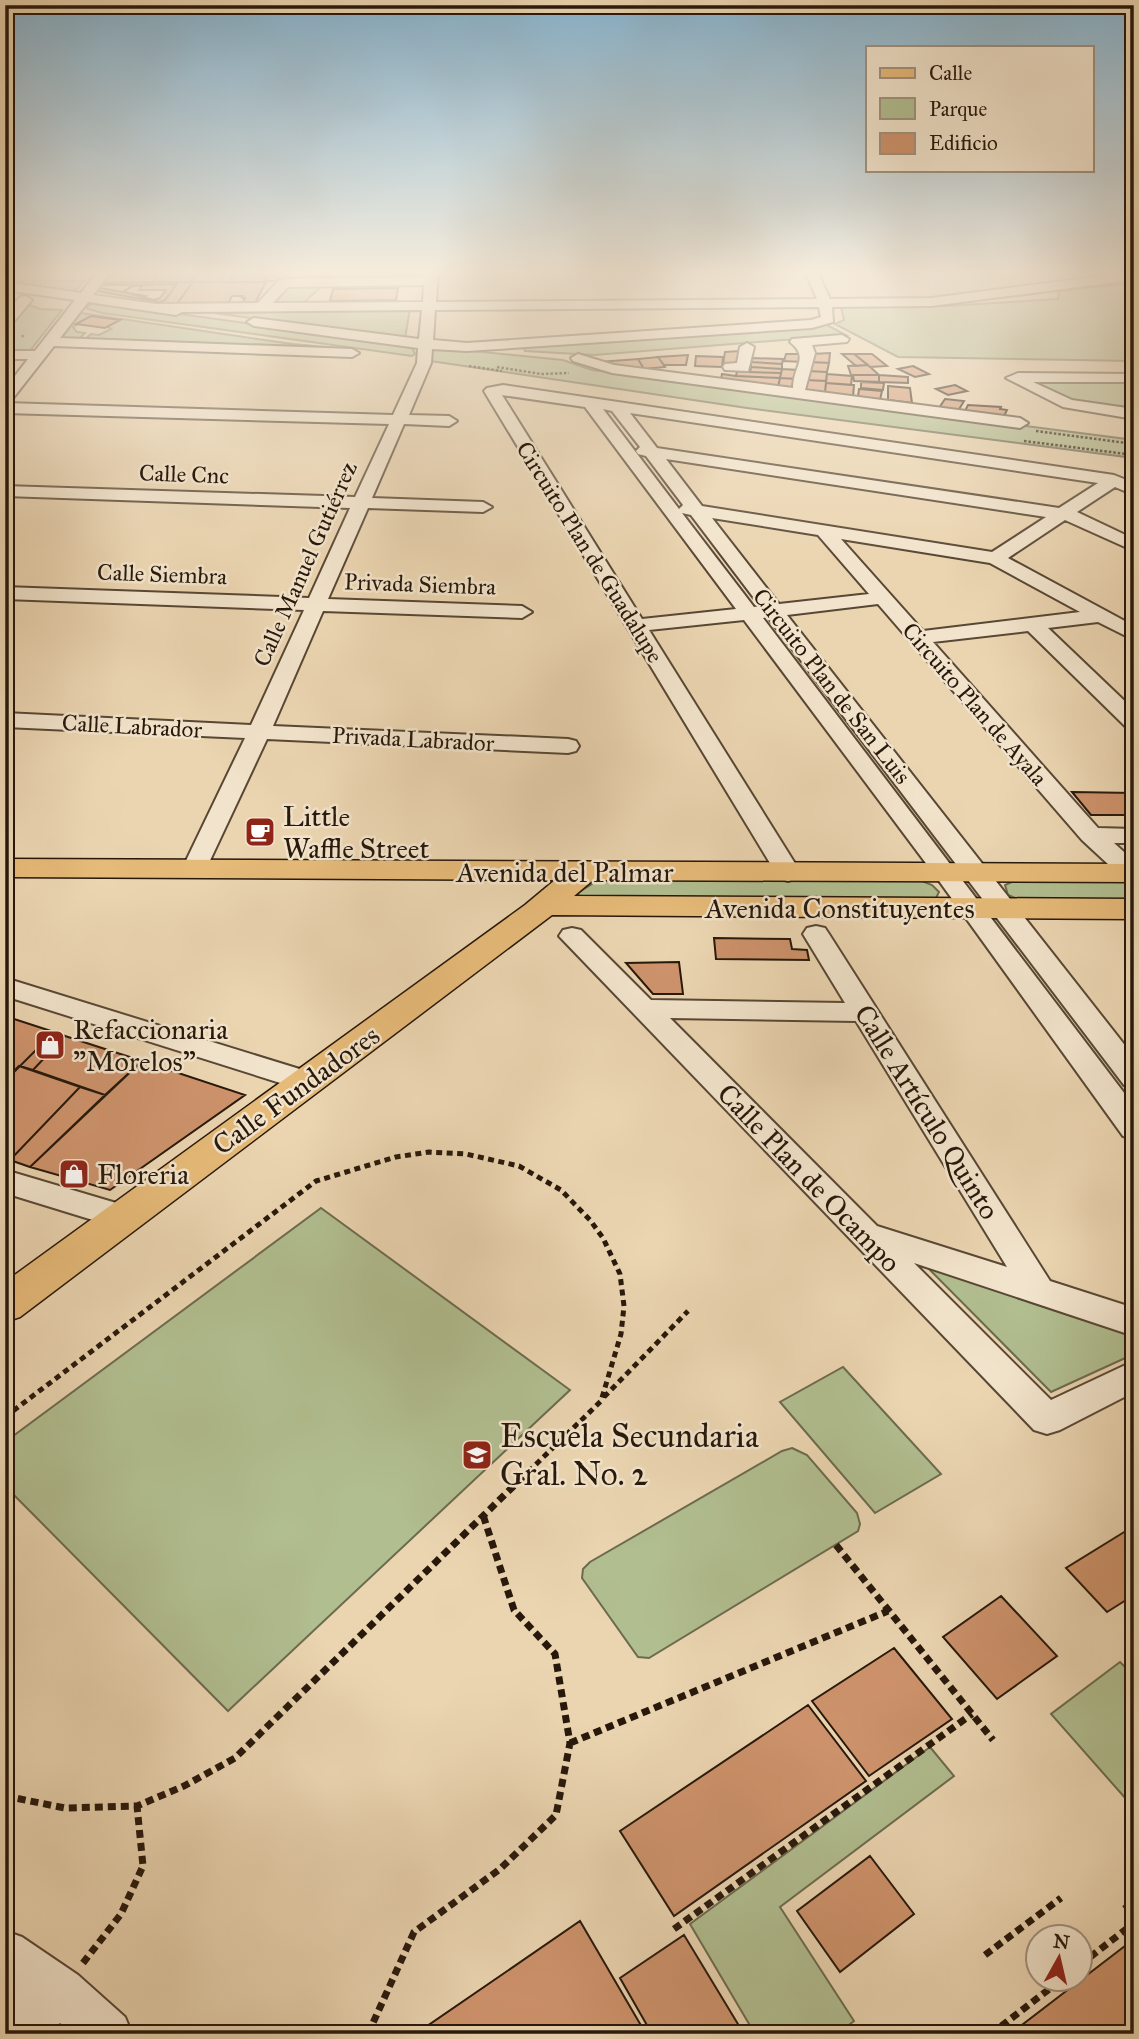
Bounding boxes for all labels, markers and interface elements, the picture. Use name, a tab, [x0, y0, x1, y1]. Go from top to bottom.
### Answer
legend	[866, 46, 1094, 172]
text: Calle	[929, 60, 972, 86]
text: Parque	[929, 96, 988, 122]
text: Edificio	[929, 130, 998, 156]
street label: Circuito Plan de Guadalupe	[510, 436, 670, 668]
street label: Calle Manuel Gutiérrez	[247, 457, 363, 671]
street label: Calle Cnc	[138, 458, 230, 490]
street label: Calle Siembra	[97, 558, 228, 590]
street label: Privada Siembra	[343, 567, 497, 601]
street label: Circuito Plan de San Luis	[747, 583, 917, 789]
street label: Circuito Plan de Ayala	[897, 617, 1054, 792]
street label: Calle Labrador	[61, 708, 203, 744]
street label: Privada Labrador	[331, 721, 495, 757]
place label: Little Waffle Street	[283, 799, 429, 866]
cafe icon: Little Waffle Street	[243, 815, 277, 849]
street label: Avenida del Palmar	[455, 855, 674, 890]
street label: Avenida Constituyentes	[704, 891, 975, 926]
street label: Calle Artículo Quinto	[847, 998, 1007, 1226]
place label: Refaccionaria "Morelos"	[73, 1012, 228, 1079]
street label: Calle Fundadores	[206, 1018, 386, 1162]
shop icon: Refaccionaria "Morelos"	[33, 1028, 67, 1062]
street label: Calle Plan de Ocampo	[710, 1076, 908, 1280]
shop icon: Floreria	[57, 1157, 91, 1191]
place label: Floreria	[97, 1157, 189, 1192]
place label: Escuela Secundaria Gral. No. 2	[500, 1416, 759, 1494]
school or university icon: Escuela Secundaria Gral. No. 2	[460, 1438, 494, 1472]
north arrow	[1024, 1924, 1094, 1994]
text: N	[1052, 1929, 1071, 1954]

